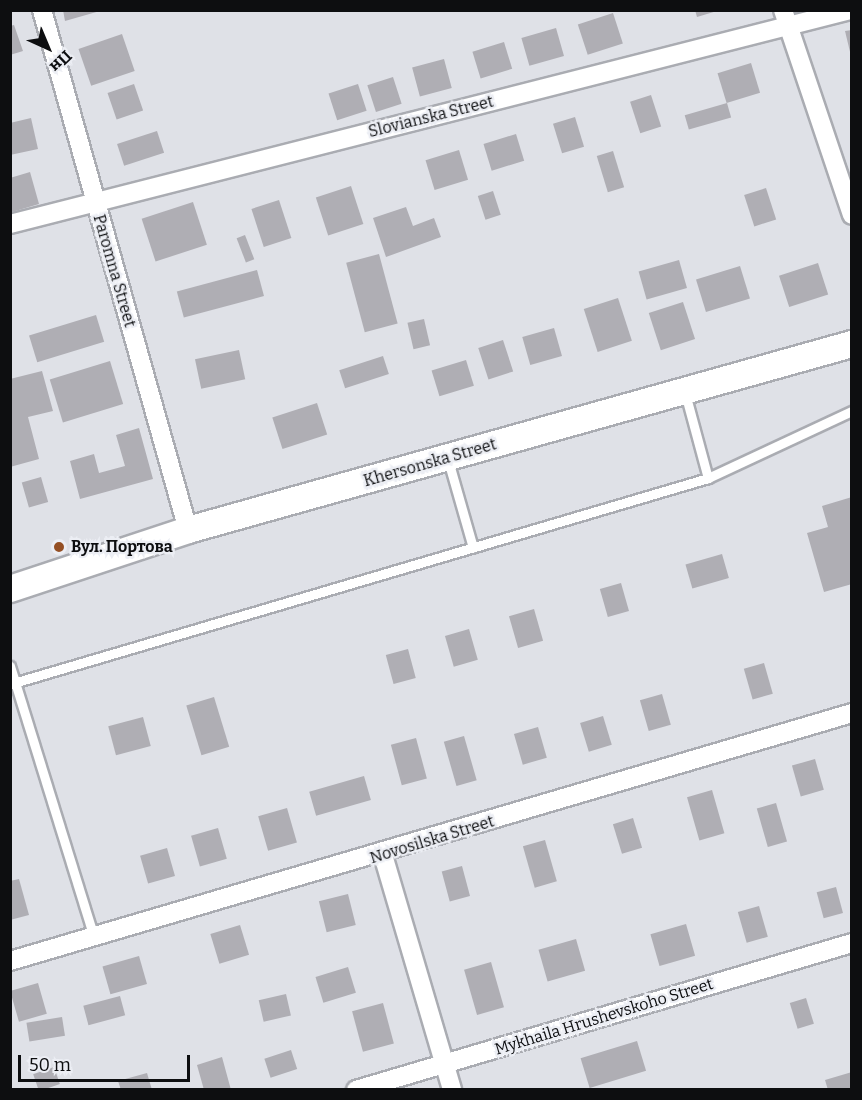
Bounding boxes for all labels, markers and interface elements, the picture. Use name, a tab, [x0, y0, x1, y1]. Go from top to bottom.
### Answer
north arrow	[18, 18, 78, 78]
text: Пн	[46, 46, 76, 76]
street label: Slovianska Street	[366, 92, 496, 142]
street label: Paromna Street	[89, 212, 139, 330]
street label: Khersonska Street	[361, 435, 499, 491]
place label: Вул. Портова	[71, 537, 173, 557]
marker: Вул. Портова	[52, 540, 66, 554]
street label: Novosilska Street	[367, 812, 497, 868]
street label: Mykhaila Hrushevskoho Street	[492, 975, 716, 1059]
scale bar	[21, 1043, 194, 1081]
text: 50 m	[29, 1054, 71, 1076]

